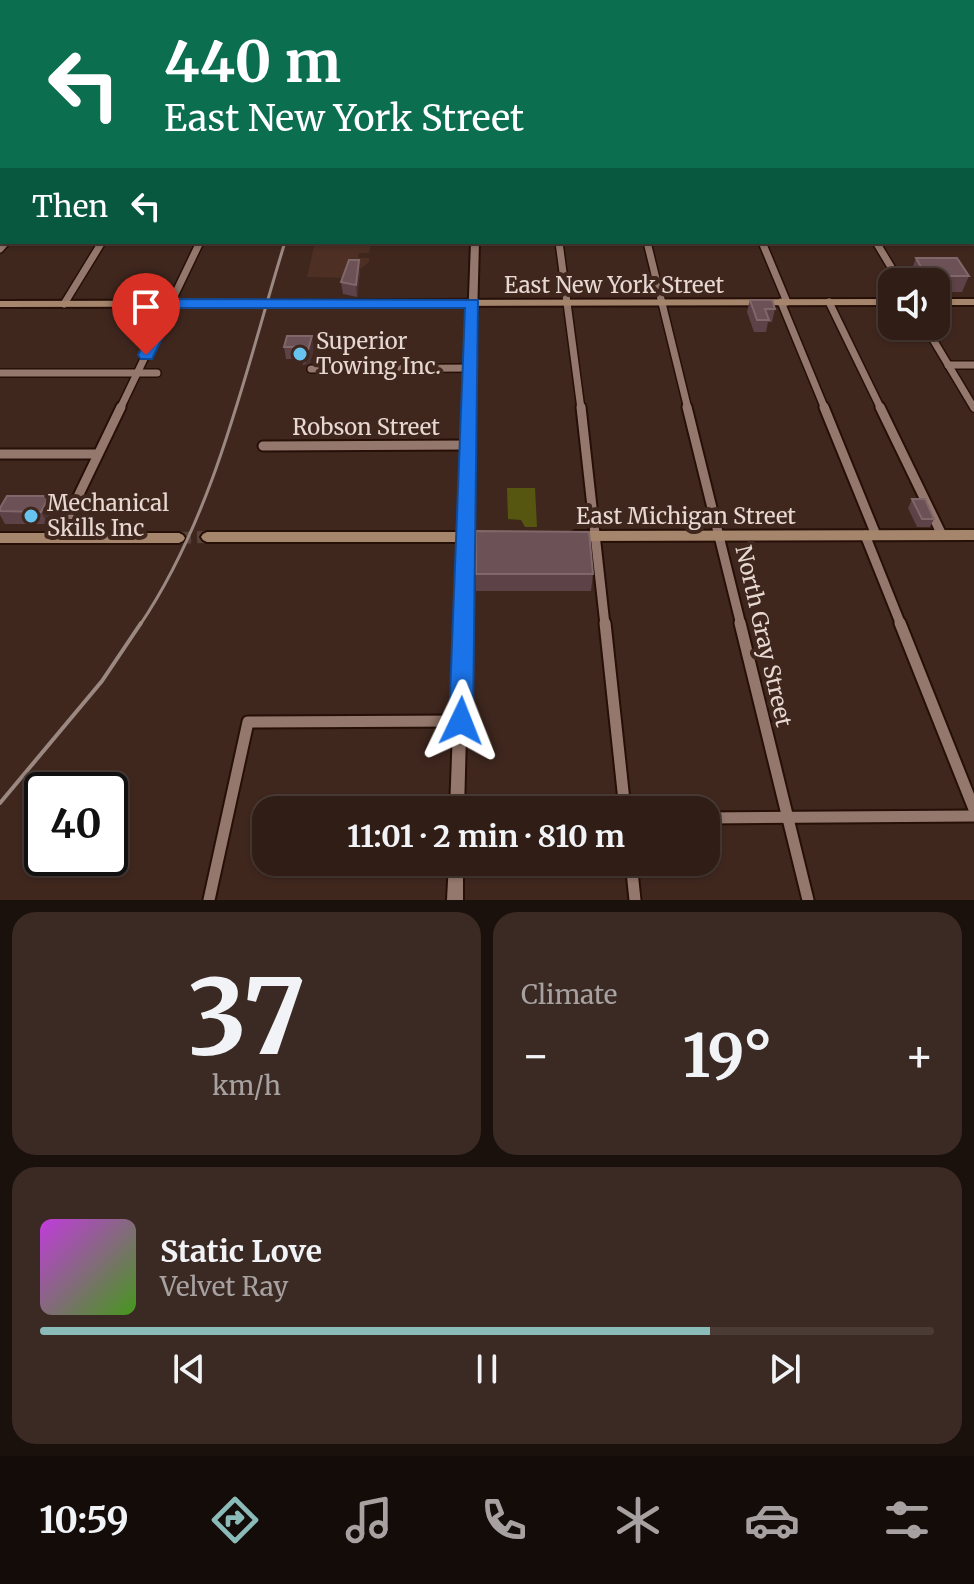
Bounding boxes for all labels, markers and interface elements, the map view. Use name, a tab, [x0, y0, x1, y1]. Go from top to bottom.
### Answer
text: 440 m	[164, 27, 341, 97]
icon: left	[32, 32, 136, 136]
text: East New York Street	[164, 96, 524, 141]
icon: left	[124, 184, 168, 228]
text: Then	[32, 187, 108, 225]
map controls	[878, 268, 950, 340]
button: sound	[878, 268, 950, 340]
street label: East New York Street	[504, 271, 724, 299]
pin	[112, 273, 180, 355]
icon: arrive	[124, 285, 168, 329]
place label: Superior Towing Inc.	[316, 327, 441, 380]
marker: Superior Towing Inc.	[291, 345, 309, 363]
street label: Robson Street	[292, 413, 440, 441]
place label: Mechanical Skills Inc	[47, 489, 169, 542]
street label: East Michigan Street	[576, 502, 796, 530]
marker: Mechanical Skills Inc	[22, 507, 40, 525]
street label: North Gray Street	[730, 543, 799, 730]
position arrow	[419, 679, 503, 763]
speed limit sign: 40	[24, 772, 128, 876]
text: 11:01 · 2 min · 810 m	[347, 817, 625, 855]
text: 37	[188, 952, 305, 1082]
text: Climate	[521, 978, 617, 1011]
text: 19°	[683, 1018, 773, 1093]
text: −	[521, 1028, 550, 1083]
text: +	[905, 1028, 934, 1083]
text: km/h	[212, 1069, 281, 1102]
text: Static Love	[160, 1232, 322, 1270]
text: Velvet Ray	[160, 1270, 288, 1303]
icon: previous	[167, 1347, 211, 1391]
icon: pause	[465, 1347, 509, 1391]
icon: next	[763, 1347, 807, 1391]
icon: directions	[207, 1492, 263, 1548]
icon: music	[341, 1492, 397, 1548]
icon: phone	[476, 1492, 532, 1548]
icon: climate	[610, 1492, 666, 1548]
icon: car	[744, 1492, 800, 1548]
icon: filters	[879, 1492, 935, 1548]
text: 10:59	[39, 1498, 129, 1543]

